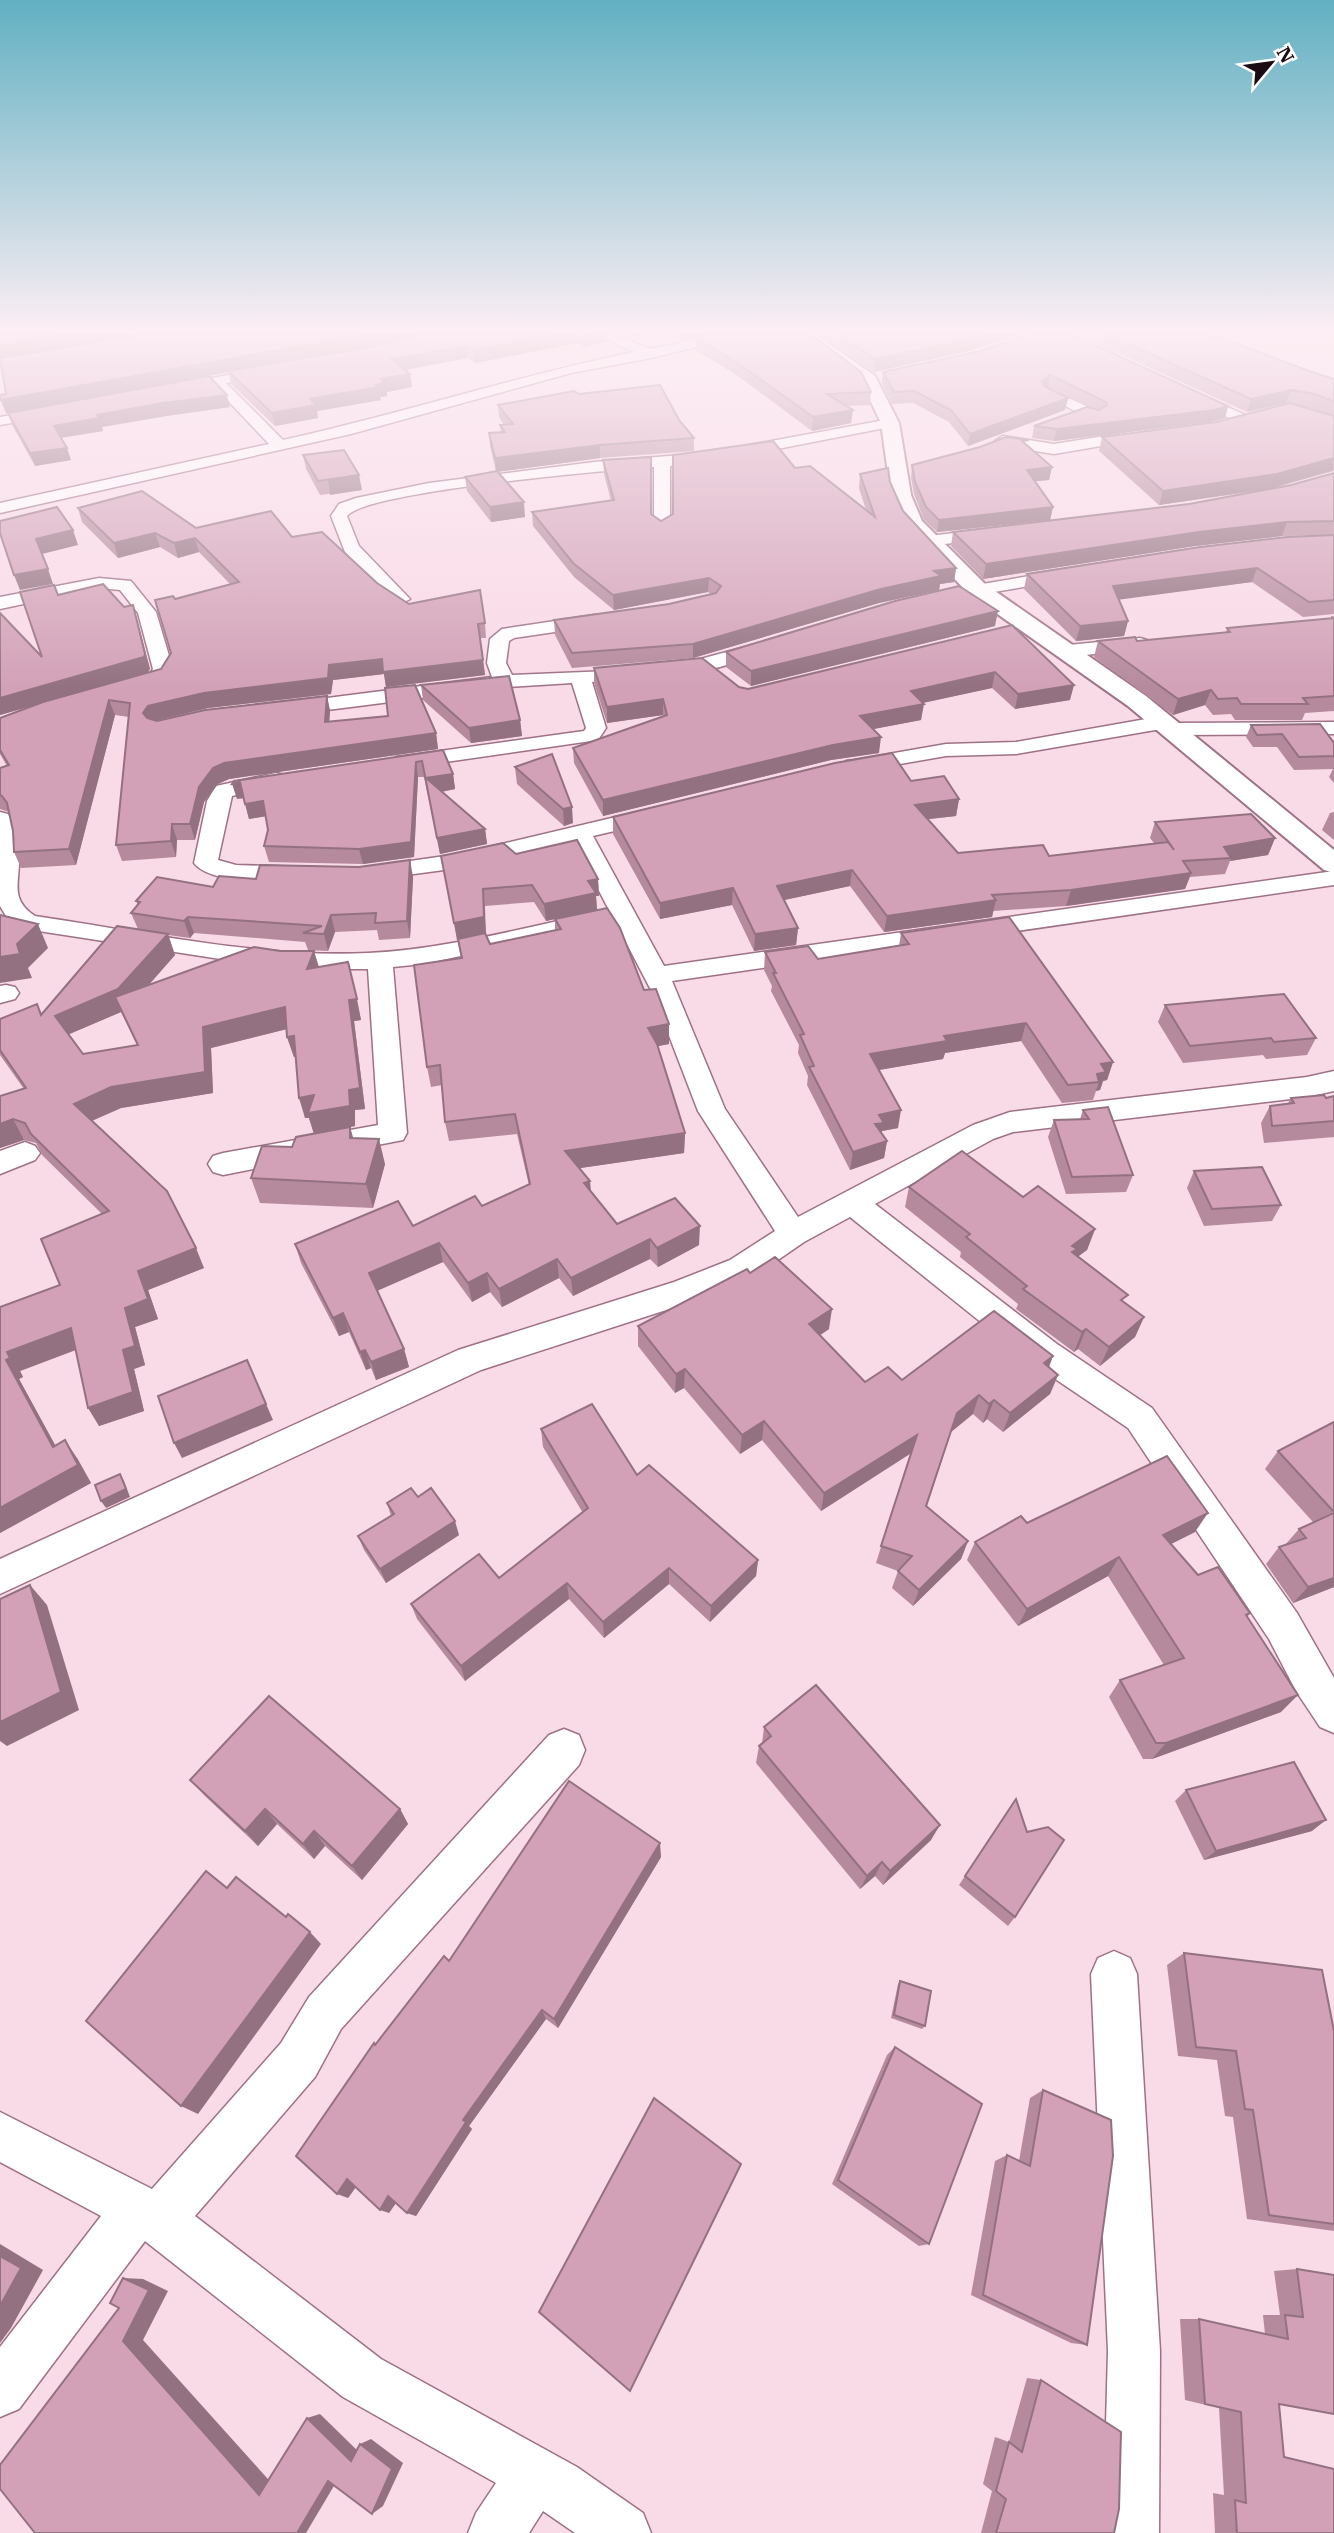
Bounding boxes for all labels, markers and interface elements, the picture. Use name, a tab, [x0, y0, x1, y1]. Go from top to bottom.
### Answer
north arrow	[1236, 28, 1306, 98]
text: N	[1272, 42, 1300, 67]

